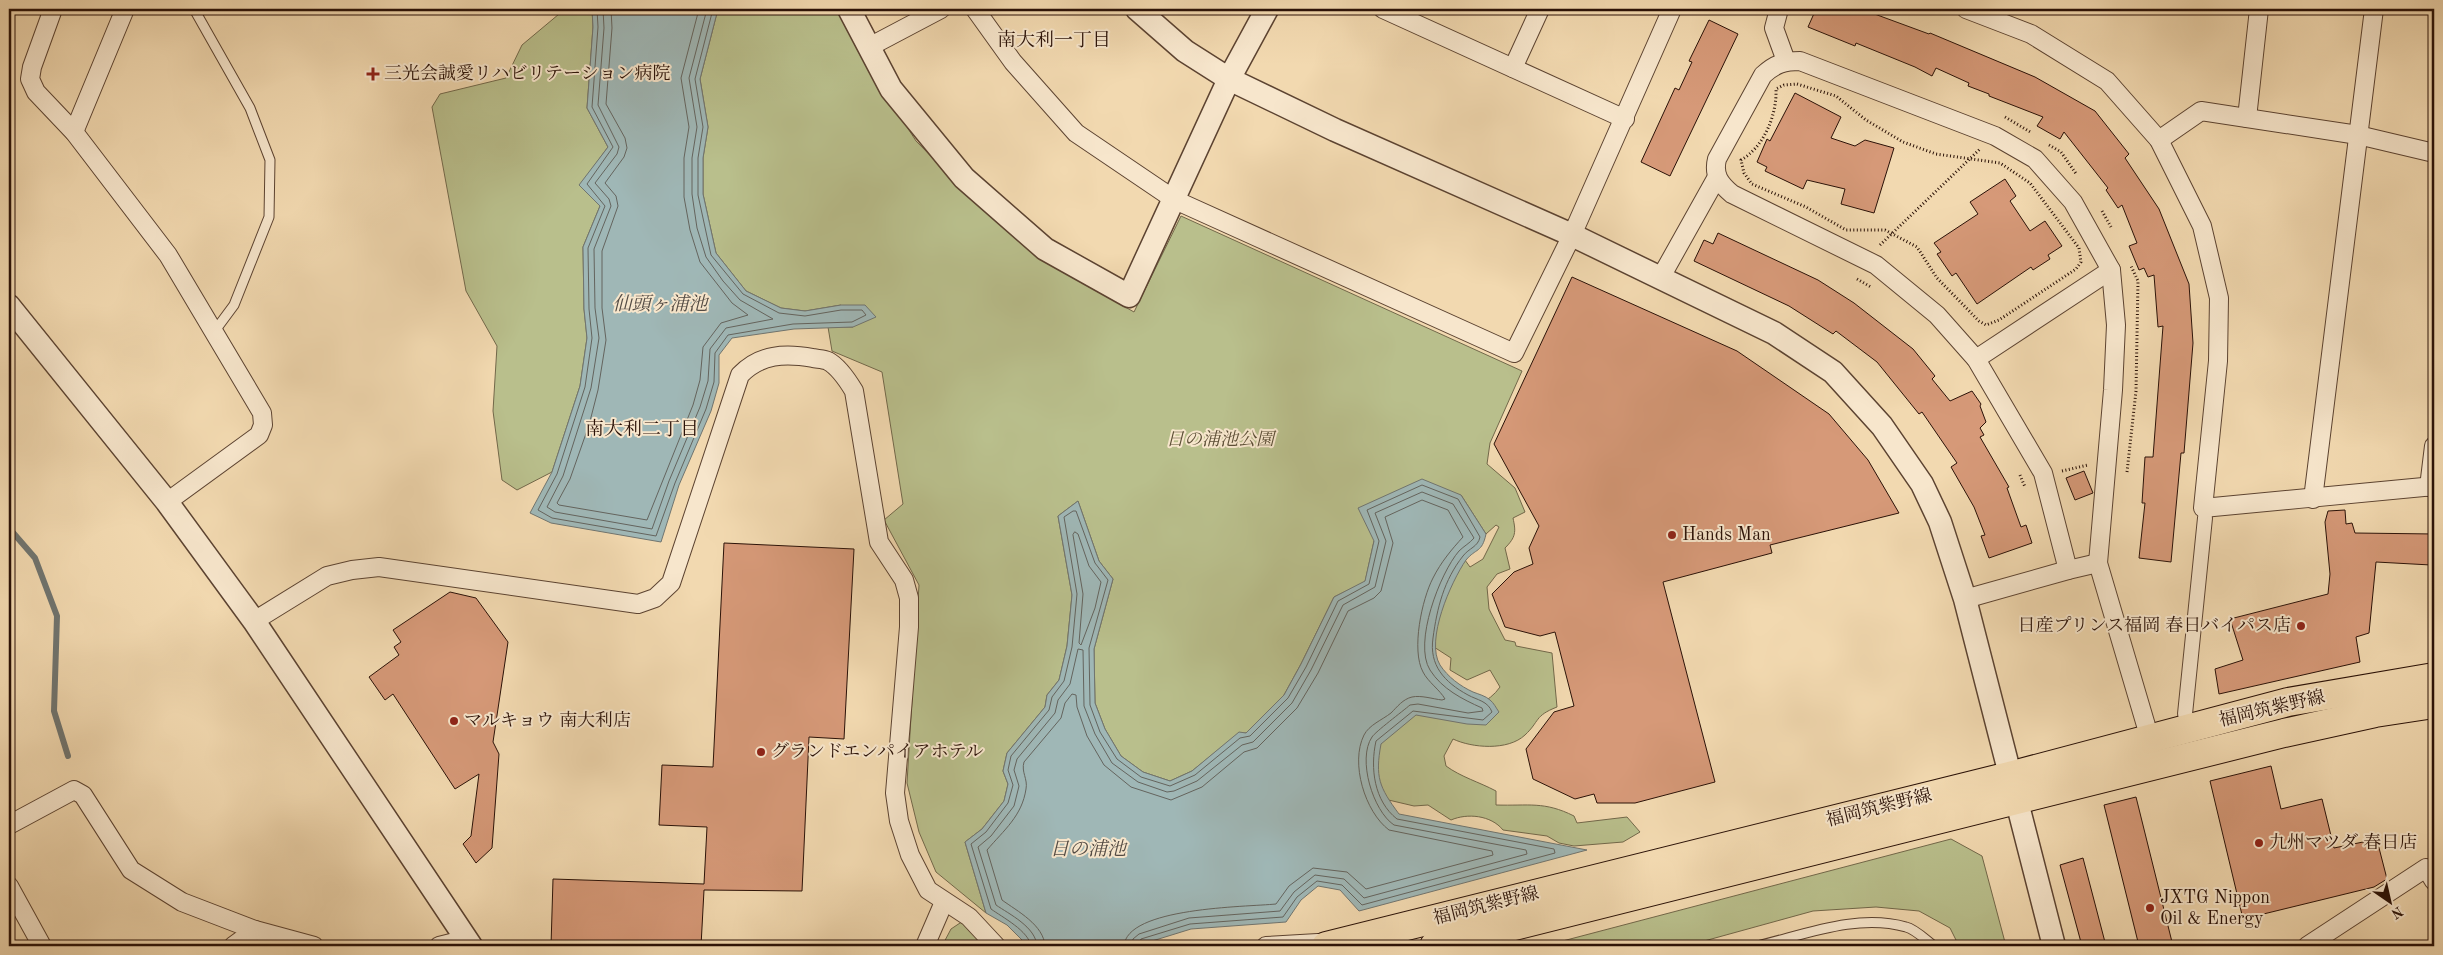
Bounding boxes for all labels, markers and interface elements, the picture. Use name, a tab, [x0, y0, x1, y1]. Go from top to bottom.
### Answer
district label: 南大利一丁目	[997, 29, 1111, 51]
place label: 三光会誠愛リハビリテーション病院	[384, 63, 670, 83]
marker: 三光会誠愛リハビリテーション病院	[366, 67, 380, 81]
water label: 仙頭ヶ浦池	[612, 294, 709, 315]
district label: 南大利二丁目	[585, 418, 699, 440]
park label: 日の浦池公園	[1166, 429, 1277, 449]
place label: Hands Man	[1682, 526, 1771, 544]
marker: Hands Man	[1666, 529, 1678, 541]
place label: 日産プリンス福岡 春日バイパス店	[2018, 615, 2291, 635]
marker: 日産プリンス福岡 春日バイパス店	[2295, 620, 2307, 632]
street label: 福岡筑紫野線	[2217, 686, 2327, 730]
place label: マルキョウ 南大利店	[464, 710, 631, 730]
marker: マルキョウ 南大利店	[448, 715, 460, 727]
place label: グランドエンパイアホテル	[771, 742, 984, 761]
marker: グランドエンパイアホテル	[755, 746, 767, 758]
street label: 福岡筑紫野線	[1824, 784, 1934, 830]
place label: 九州マツダ 春日店	[2269, 832, 2417, 852]
marker: 九州マツダ 春日店	[2253, 837, 2265, 849]
water label: 日の浦池	[1050, 839, 1128, 860]
north arrow	[2366, 878, 2416, 928]
street label: 福岡筑紫野線	[1431, 882, 1541, 928]
place label: JXTG Nippon Oil & Energy	[2160, 889, 2270, 928]
marker: JXTG Nippon Oil & Energy	[2144, 902, 2156, 914]
text: N	[2388, 903, 2405, 921]

